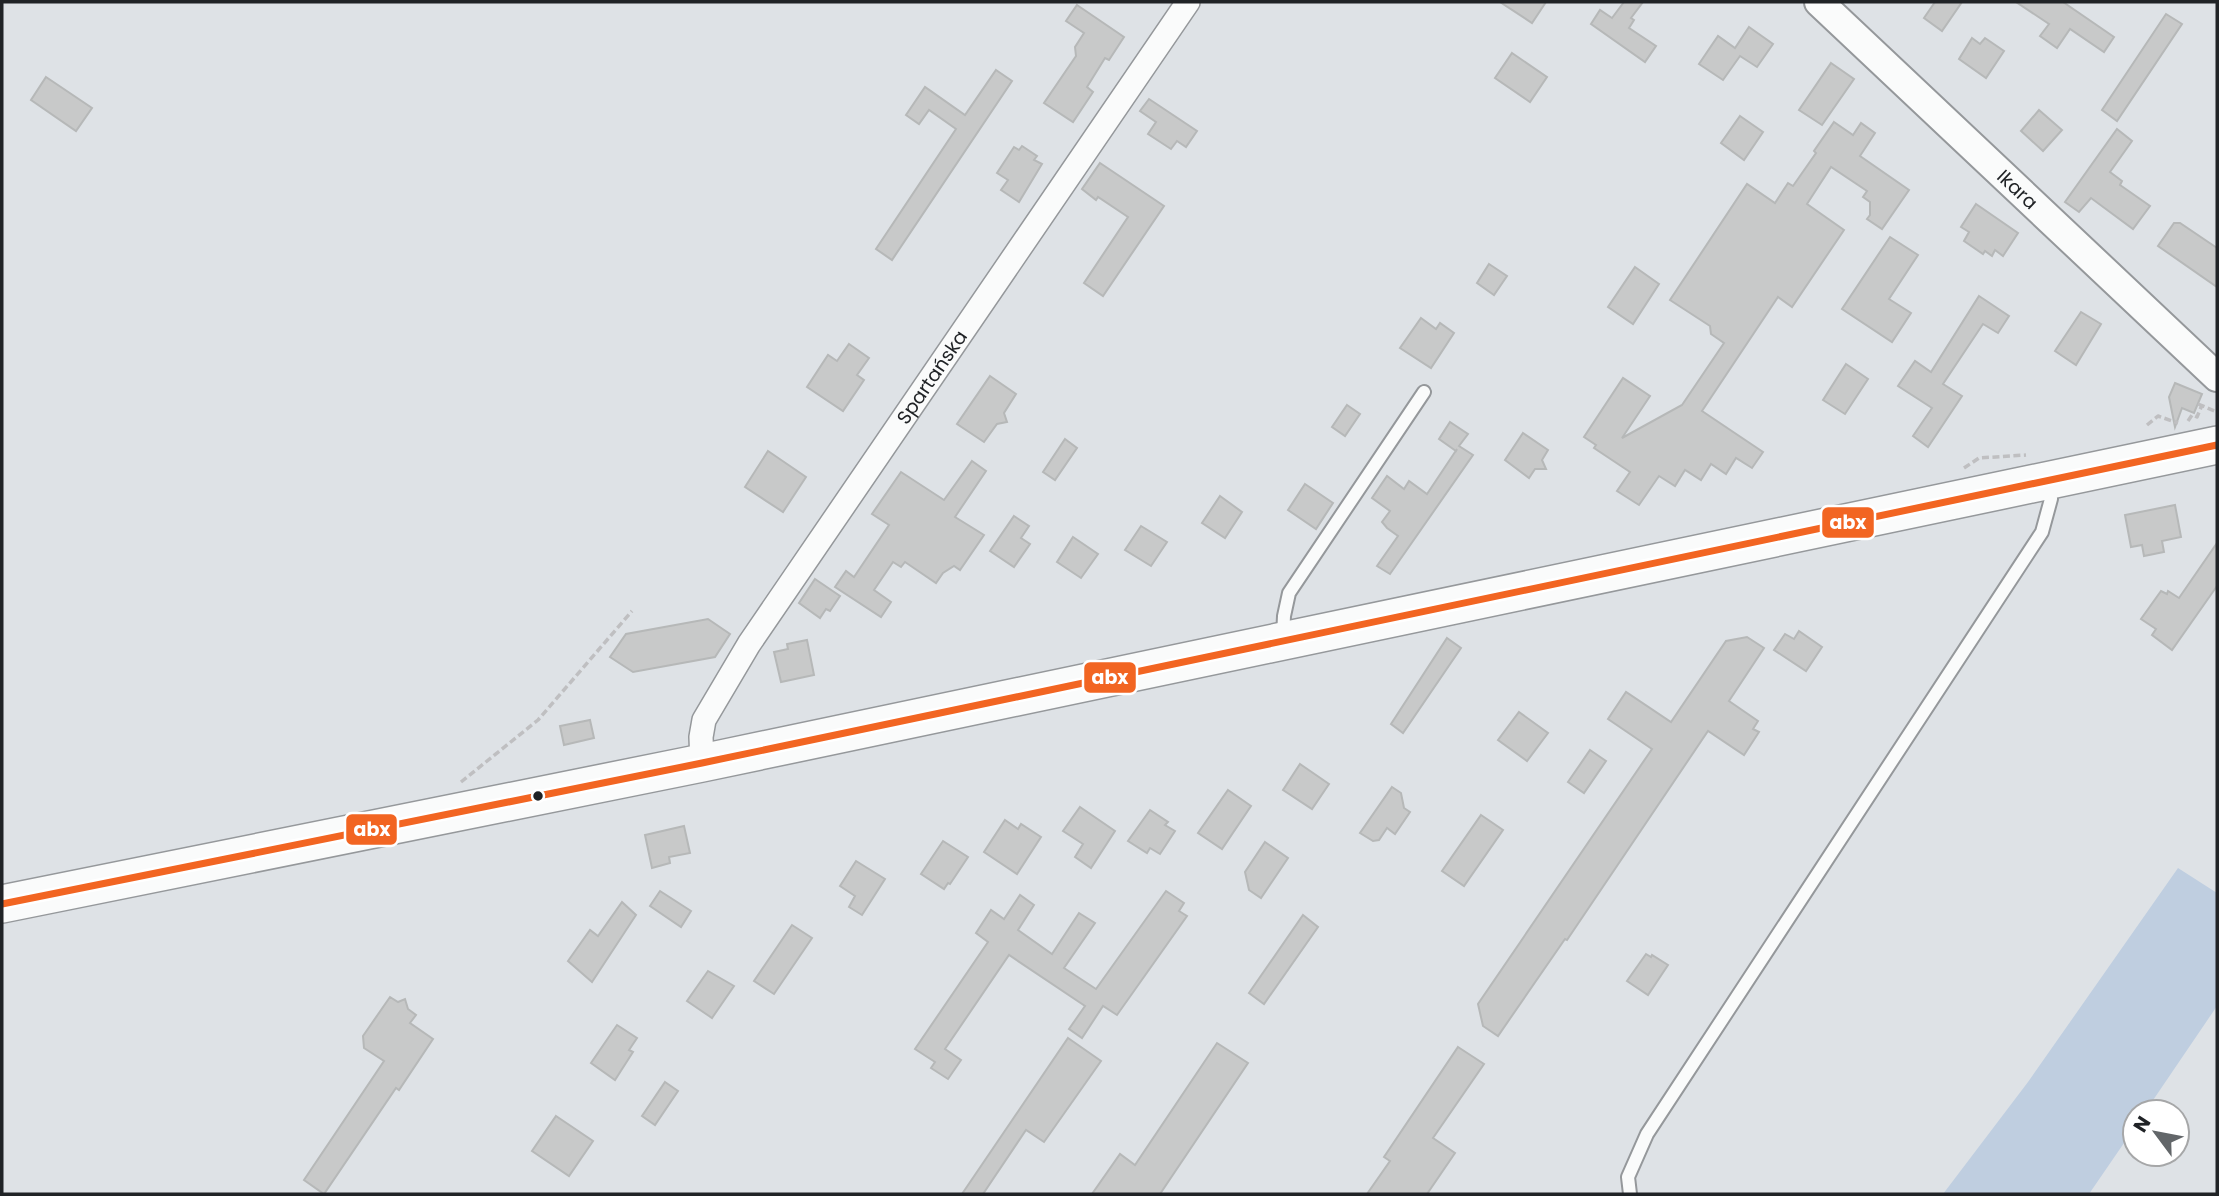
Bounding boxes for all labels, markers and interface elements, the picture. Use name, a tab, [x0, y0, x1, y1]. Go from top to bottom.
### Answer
street label: Ikara	[1991, 164, 2044, 216]
street label: Spartańska	[890, 325, 974, 430]
line badge: abx	[1821, 506, 1875, 539]
text: abx	[1830, 509, 1867, 536]
line badge: abx	[1083, 661, 1137, 694]
text: abx	[1092, 664, 1129, 691]
unlabelled marker	[531, 789, 545, 803]
line badge: abx	[345, 813, 398, 846]
text: abx	[354, 816, 391, 843]
north arrow	[2121, 1098, 2191, 1168]
text: N	[2127, 1111, 2157, 1137]

